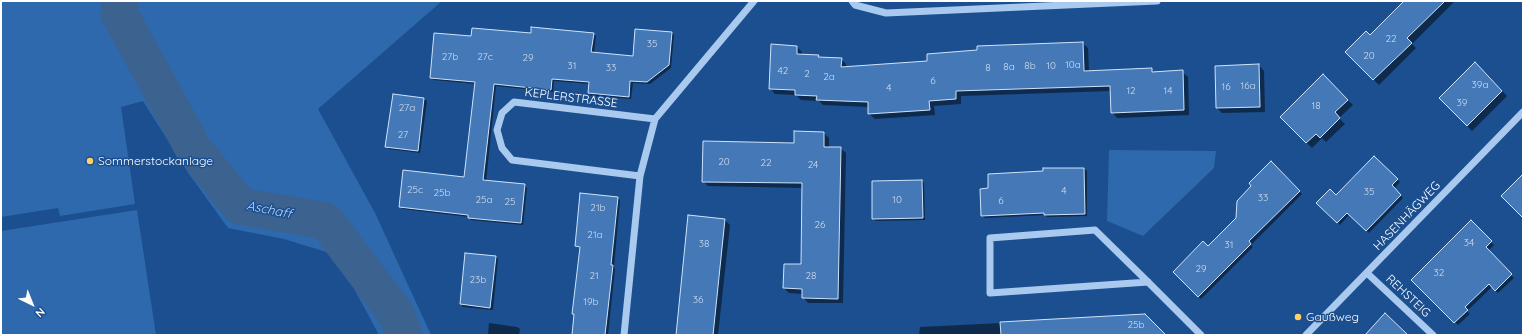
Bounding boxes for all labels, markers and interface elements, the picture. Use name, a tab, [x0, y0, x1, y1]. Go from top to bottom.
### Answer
house number: 22	[1385, 33, 1397, 45]
house number: 35	[647, 38, 657, 50]
house number: 20	[1363, 50, 1375, 62]
house number: 27b	[442, 51, 458, 63]
house number: 27c	[477, 51, 493, 63]
house number: 29	[522, 52, 534, 64]
house number: 10a	[1065, 59, 1081, 71]
house number: 31	[568, 60, 576, 72]
house number: 8b	[1024, 60, 1036, 72]
house number: 10	[1046, 60, 1056, 72]
house number: 8a	[1003, 61, 1015, 73]
house number: 33	[606, 62, 616, 74]
house number: 8	[985, 62, 991, 74]
house number: 42	[778, 65, 788, 77]
house number: 2	[804, 68, 810, 80]
house number: 2a	[823, 71, 835, 83]
house number: 6	[930, 75, 936, 87]
house number: 39a	[1472, 79, 1488, 91]
house number: 16a	[1240, 80, 1256, 92]
house number: 16	[1221, 81, 1231, 93]
house number: 4	[886, 82, 892, 94]
street label: KEPLERSTRASSE	[524, 85, 618, 111]
house number: 12	[1126, 85, 1136, 97]
house number: 14	[1164, 85, 1172, 97]
house number: 39	[1457, 97, 1467, 109]
house number: 18	[1311, 100, 1321, 112]
house number: 27a	[399, 102, 415, 114]
house number: 27	[398, 129, 408, 141]
place label: Sommerstockanlage	[98, 154, 213, 168]
marker: Sommerstockanlage	[85, 156, 95, 166]
house number: 20	[718, 156, 730, 168]
house number: 22	[760, 157, 772, 169]
house number: 24	[808, 159, 818, 171]
street label: HASENHÄGWEG	[1371, 179, 1443, 253]
house number: 25c	[407, 184, 423, 196]
house number: 4	[1061, 185, 1067, 197]
house number: 35	[1364, 186, 1374, 198]
house number: 25b	[433, 187, 451, 199]
house number: 33	[1258, 192, 1268, 204]
house number: 25a	[475, 194, 493, 206]
house number: 10	[892, 194, 902, 206]
house number: 6	[998, 195, 1004, 207]
house number: 25	[505, 196, 515, 208]
water label: Aschaff	[245, 198, 293, 222]
house number: 21b	[590, 202, 606, 214]
house number: 26	[815, 219, 825, 231]
house number: 21a	[587, 229, 603, 241]
house number: 34	[1464, 237, 1474, 249]
house number: 38	[699, 238, 709, 250]
house number: 31	[1225, 239, 1233, 251]
house number: 29	[1195, 263, 1207, 275]
house number: 32	[1434, 267, 1444, 279]
house number: 21	[589, 270, 599, 282]
house number: 28	[806, 270, 816, 282]
street label: REHSTEIG	[1383, 272, 1433, 320]
house number: 23b	[470, 274, 486, 286]
north arrow	[12, 284, 52, 324]
house number: 36	[693, 294, 703, 306]
house number: 19b	[583, 296, 599, 308]
text: N	[32, 305, 48, 321]
place label: Gaußweg	[1306, 310, 1359, 324]
marker: Gaußweg	[1293, 312, 1303, 322]
house number: 25b	[1127, 319, 1145, 331]

